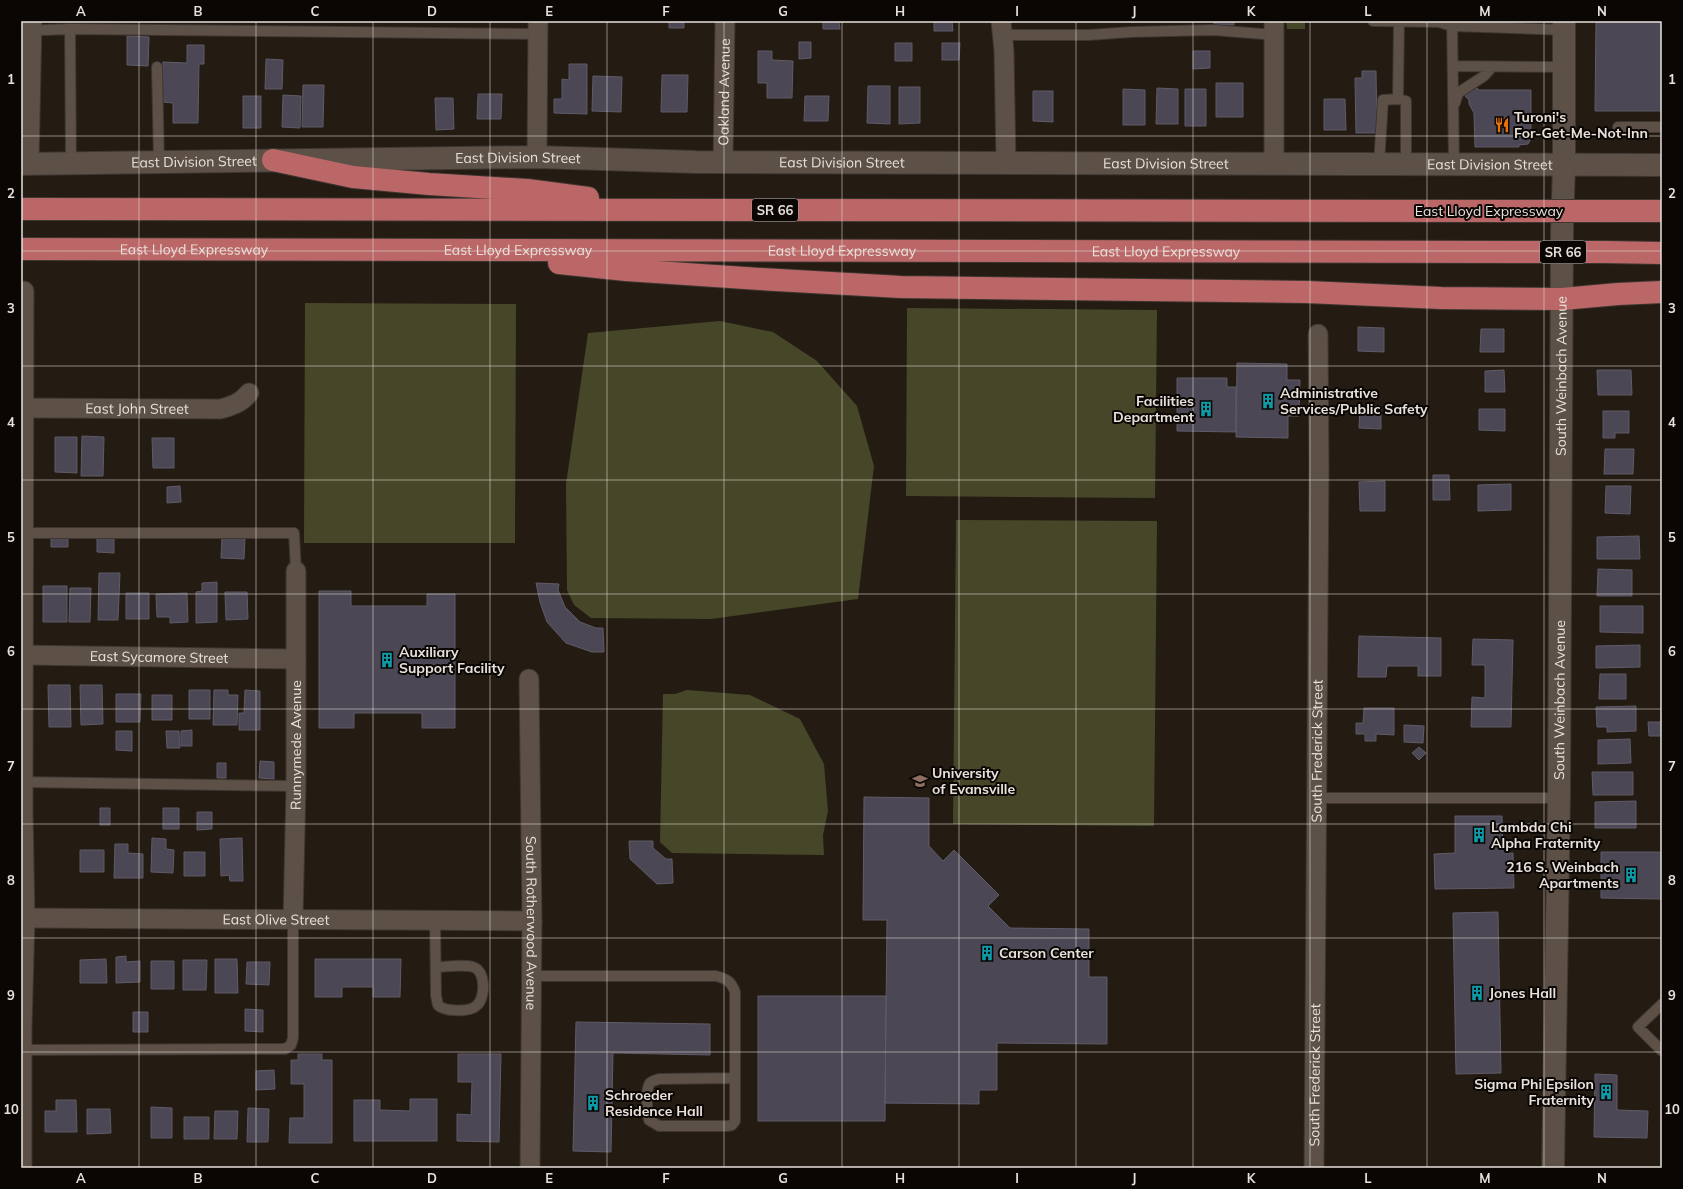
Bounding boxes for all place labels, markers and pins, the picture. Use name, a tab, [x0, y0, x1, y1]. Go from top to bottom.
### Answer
place label: Turoni's For-Get-Me-Not-Inn	[1514, 108, 1648, 142]
restaurant icon: Turoni's For-Get-Me-Not-Inn	[1493, 116, 1511, 134]
place label: Administrative Services/Public Safety	[1280, 384, 1428, 418]
place label: Facilities Department	[1113, 392, 1195, 426]
building icon: Administrative Services/Public Safety	[1259, 392, 1277, 410]
building icon: Facilities Department	[1197, 400, 1215, 418]
place label: Auxiliary Support Facility	[399, 643, 505, 677]
building icon: Auxiliary Support Facility	[378, 651, 396, 669]
place label: University of Evansville	[932, 764, 1015, 798]
school or university icon: University of Evansville	[911, 772, 929, 790]
place label: Lambda Chi Alpha Fraternity	[1491, 818, 1601, 852]
building icon: Lambda Chi Alpha Fraternity	[1470, 826, 1488, 844]
place label: 216 S. Weinbach Apartments	[1506, 858, 1619, 892]
building icon: 216 S. Weinbach Apartments	[1622, 866, 1640, 884]
building icon: Carson Center	[978, 944, 996, 962]
place label: Carson Center	[999, 944, 1094, 962]
building icon: Jones Hall	[1468, 984, 1486, 1002]
place label: Jones Hall	[1489, 984, 1556, 1002]
place label: Sigma Phi Epsilon Fraternity	[1474, 1075, 1594, 1109]
building icon: Sigma Phi Epsilon Fraternity	[1597, 1083, 1615, 1101]
place label: Schroeder Residence Hall	[605, 1086, 703, 1120]
building icon: Schroeder Residence Hall	[584, 1094, 602, 1112]

